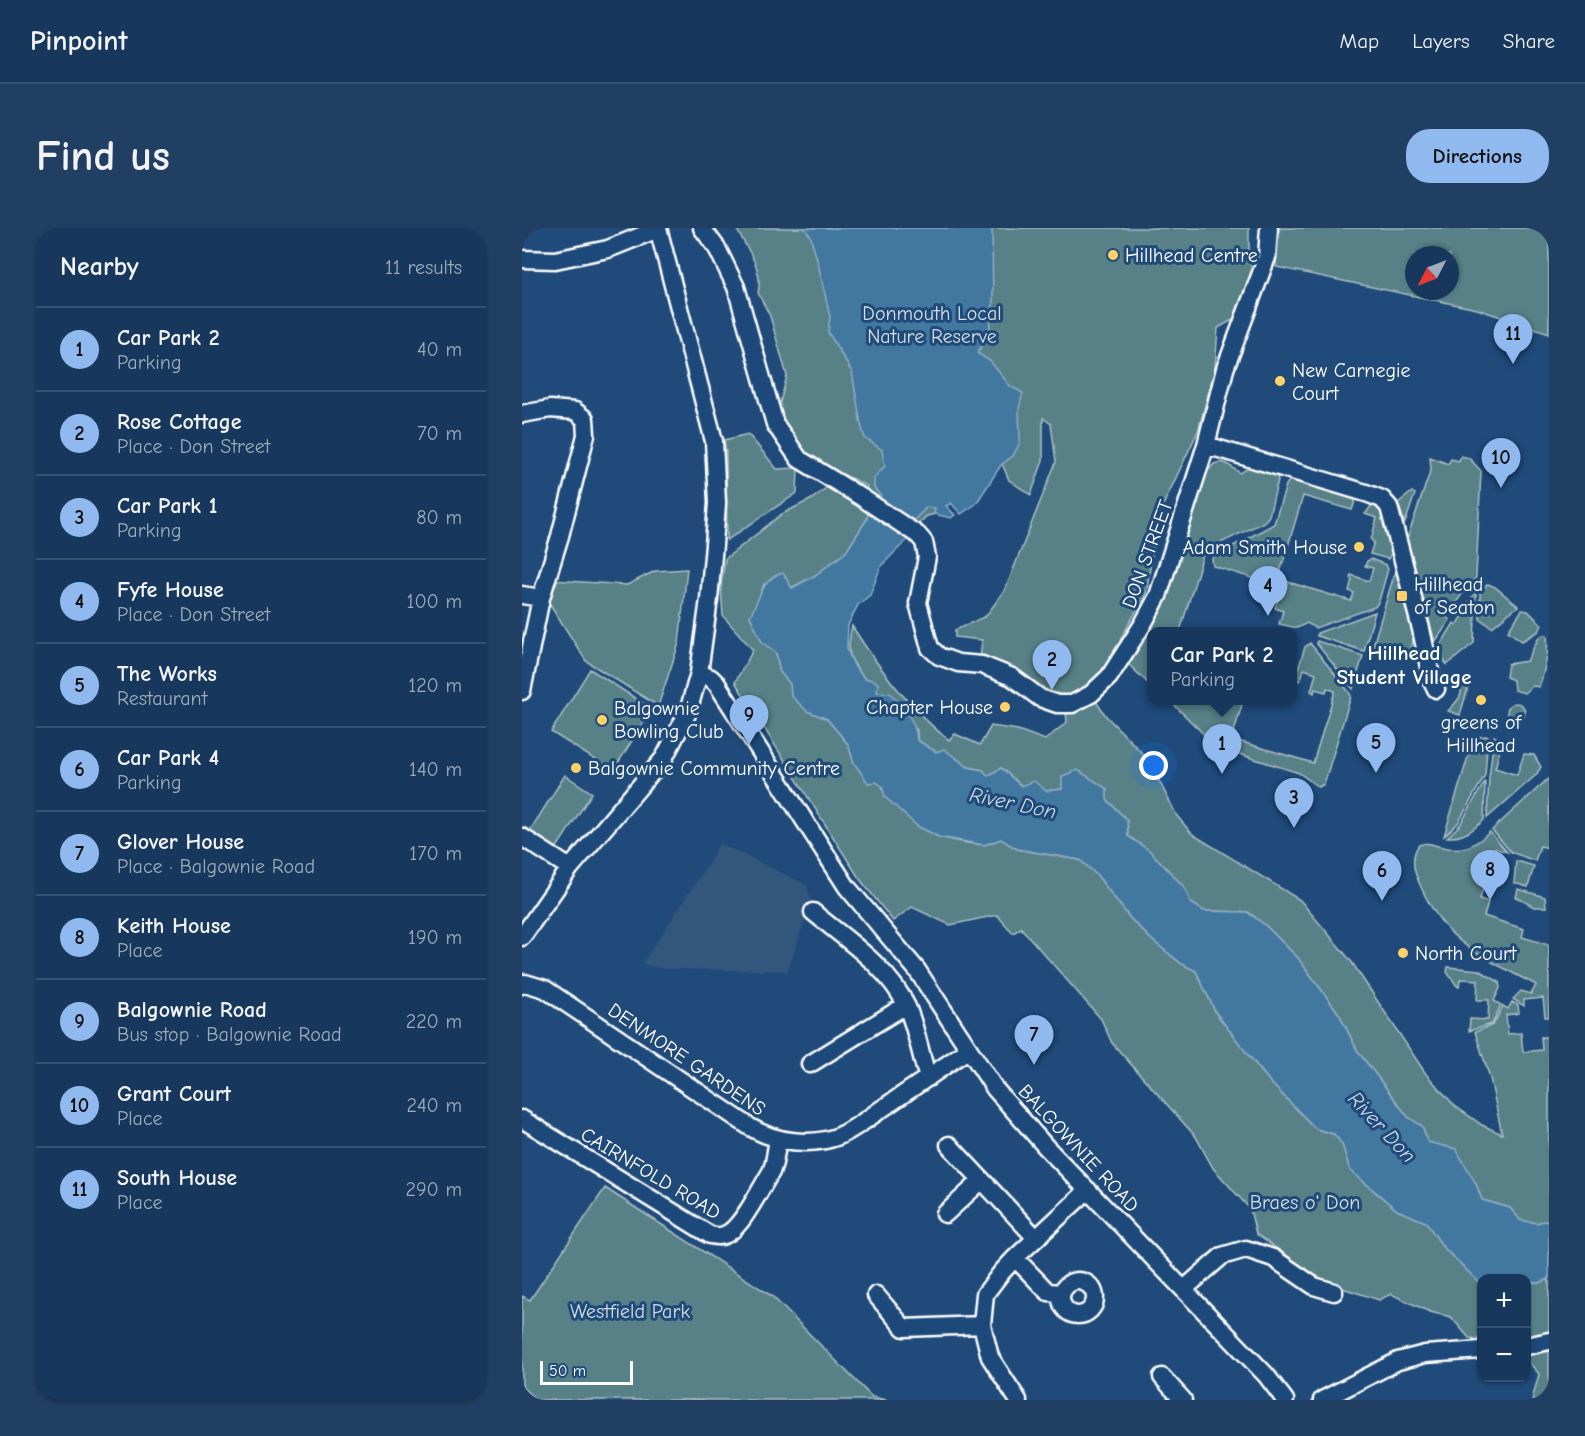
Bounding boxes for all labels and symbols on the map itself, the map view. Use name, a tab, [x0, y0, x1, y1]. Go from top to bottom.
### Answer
place label: Hillhead Centre	[1125, 244, 1258, 267]
north arrow	[1405, 246, 1459, 300]
marker: Hillhead Centre	[1106, 248, 1120, 262]
park label: Donmouth Local Nature Reserve	[862, 302, 1002, 348]
pin: 11	[1494, 314, 1532, 364]
place label: New Carnegie Court	[1292, 359, 1411, 405]
marker: New Carnegie Court	[1273, 374, 1287, 388]
pin: 10	[1482, 438, 1520, 488]
street label: DON STREET	[1117, 497, 1178, 611]
place label: Adam Smith House	[1182, 536, 1347, 559]
marker: Adam Smith House	[1352, 540, 1366, 554]
pin: 4	[1248, 566, 1288, 616]
place label: Hillhead of Seaton	[1414, 573, 1495, 619]
marker: Hillhead of Seaton	[1395, 589, 1409, 603]
pin: 2	[1032, 640, 1072, 690]
district label: Hillhead Student Village	[1336, 641, 1472, 689]
marker: greens of Hillhead	[1474, 693, 1488, 707]
pin: 9	[730, 696, 768, 745]
place label: Chapter House	[866, 696, 993, 719]
place label: Balgownie Bowling Club	[614, 697, 724, 743]
marker: Chapter House	[998, 700, 1012, 714]
place label: greens of Hillhead	[1441, 711, 1523, 757]
marker: Balgownie Bowling Club	[595, 713, 609, 727]
pin: 1	[1202, 724, 1242, 774]
pin: 5	[1356, 724, 1396, 773]
your location	[1139, 751, 1168, 780]
place label: Balgownie Community Centre	[588, 757, 840, 780]
marker: Balgownie Community Centre	[569, 761, 583, 775]
pin: 3	[1274, 778, 1314, 828]
water label: River Don	[967, 782, 1059, 824]
pin: 8	[1470, 850, 1510, 900]
pin: 6	[1362, 852, 1402, 901]
place label: North Court	[1415, 942, 1518, 965]
marker: North Court	[1396, 946, 1410, 960]
street label: DENMORE GARDENS	[604, 998, 770, 1121]
pin: 7	[1014, 1016, 1054, 1065]
street label: BALGOWNIE ROAD	[1014, 1080, 1144, 1217]
water label: River Don	[1343, 1087, 1421, 1167]
street label: CAIRNFOLD ROAD	[577, 1123, 725, 1224]
park label: Braes o' Don	[1250, 1191, 1360, 1214]
park label: Westfield Park	[570, 1300, 690, 1323]
scale bar	[540, 1358, 633, 1386]

